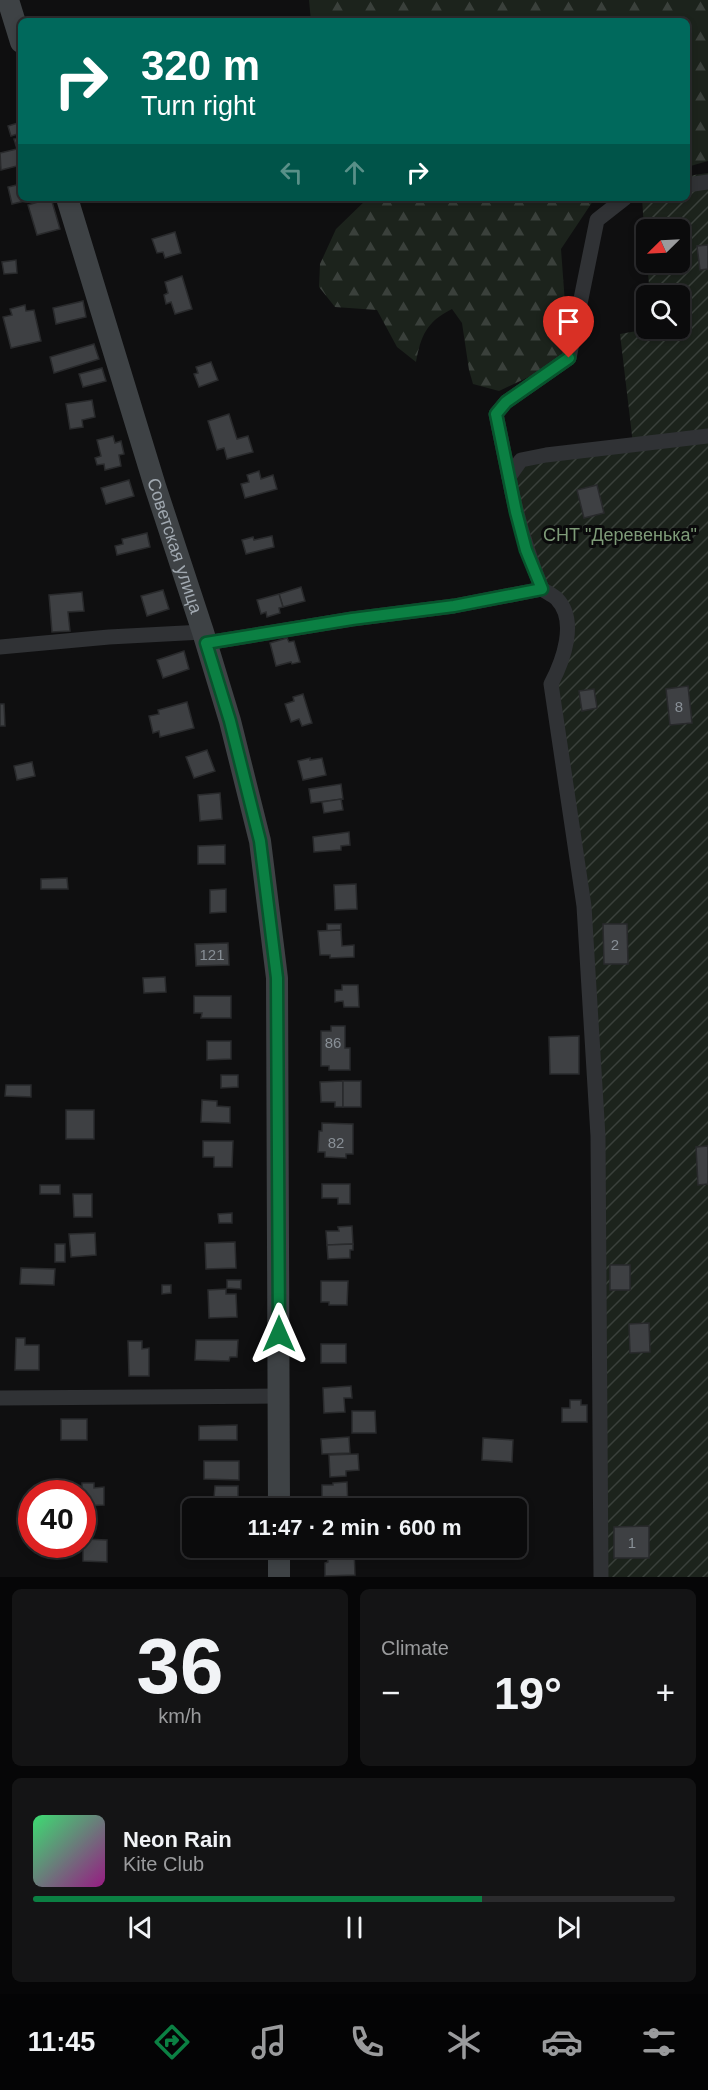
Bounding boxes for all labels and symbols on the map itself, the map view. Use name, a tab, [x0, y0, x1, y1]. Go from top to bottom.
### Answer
north arrow	[636, 219, 690, 273]
pin	[543, 296, 594, 358]
street label: Советская улица	[143, 476, 207, 617]
park label: СНТ "Деревенька"	[543, 525, 697, 545]
house number: 8	[675, 698, 683, 715]
house number: 2	[611, 936, 619, 953]
house number: 121	[199, 946, 225, 963]
house number: 86	[325, 1034, 341, 1051]
house number: 82	[328, 1134, 344, 1151]
position arrow	[247, 1302, 311, 1366]
speed limit sign: 40	[18, 1480, 96, 1558]
house number: 1	[628, 1534, 636, 1551]

